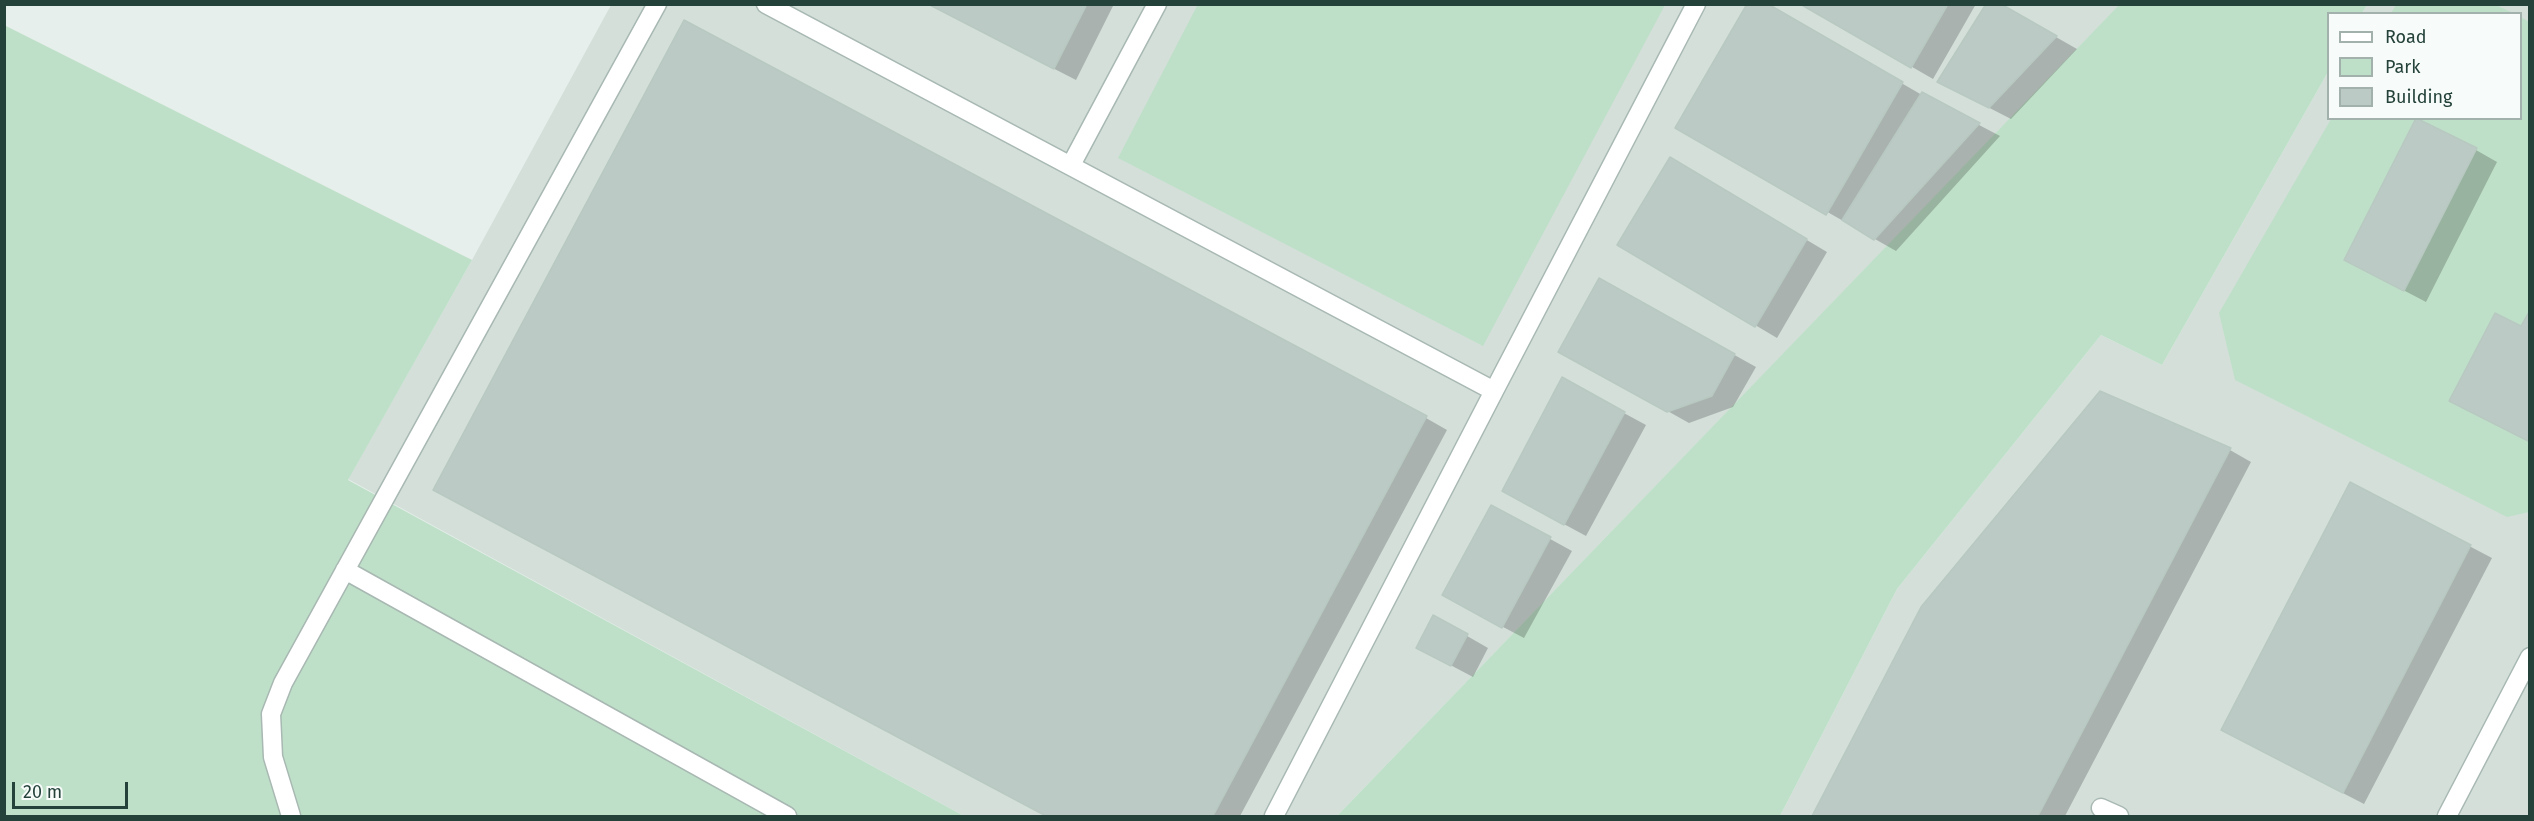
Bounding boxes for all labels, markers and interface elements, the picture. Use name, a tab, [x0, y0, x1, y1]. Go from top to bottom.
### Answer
legend	[2327, 12, 2522, 120]
text: Road	[2385, 26, 2427, 48]
text: Park	[2385, 56, 2420, 78]
text: Building	[2385, 86, 2452, 108]
scale bar	[15, 770, 130, 808]
text: 20 m	[23, 781, 62, 803]

